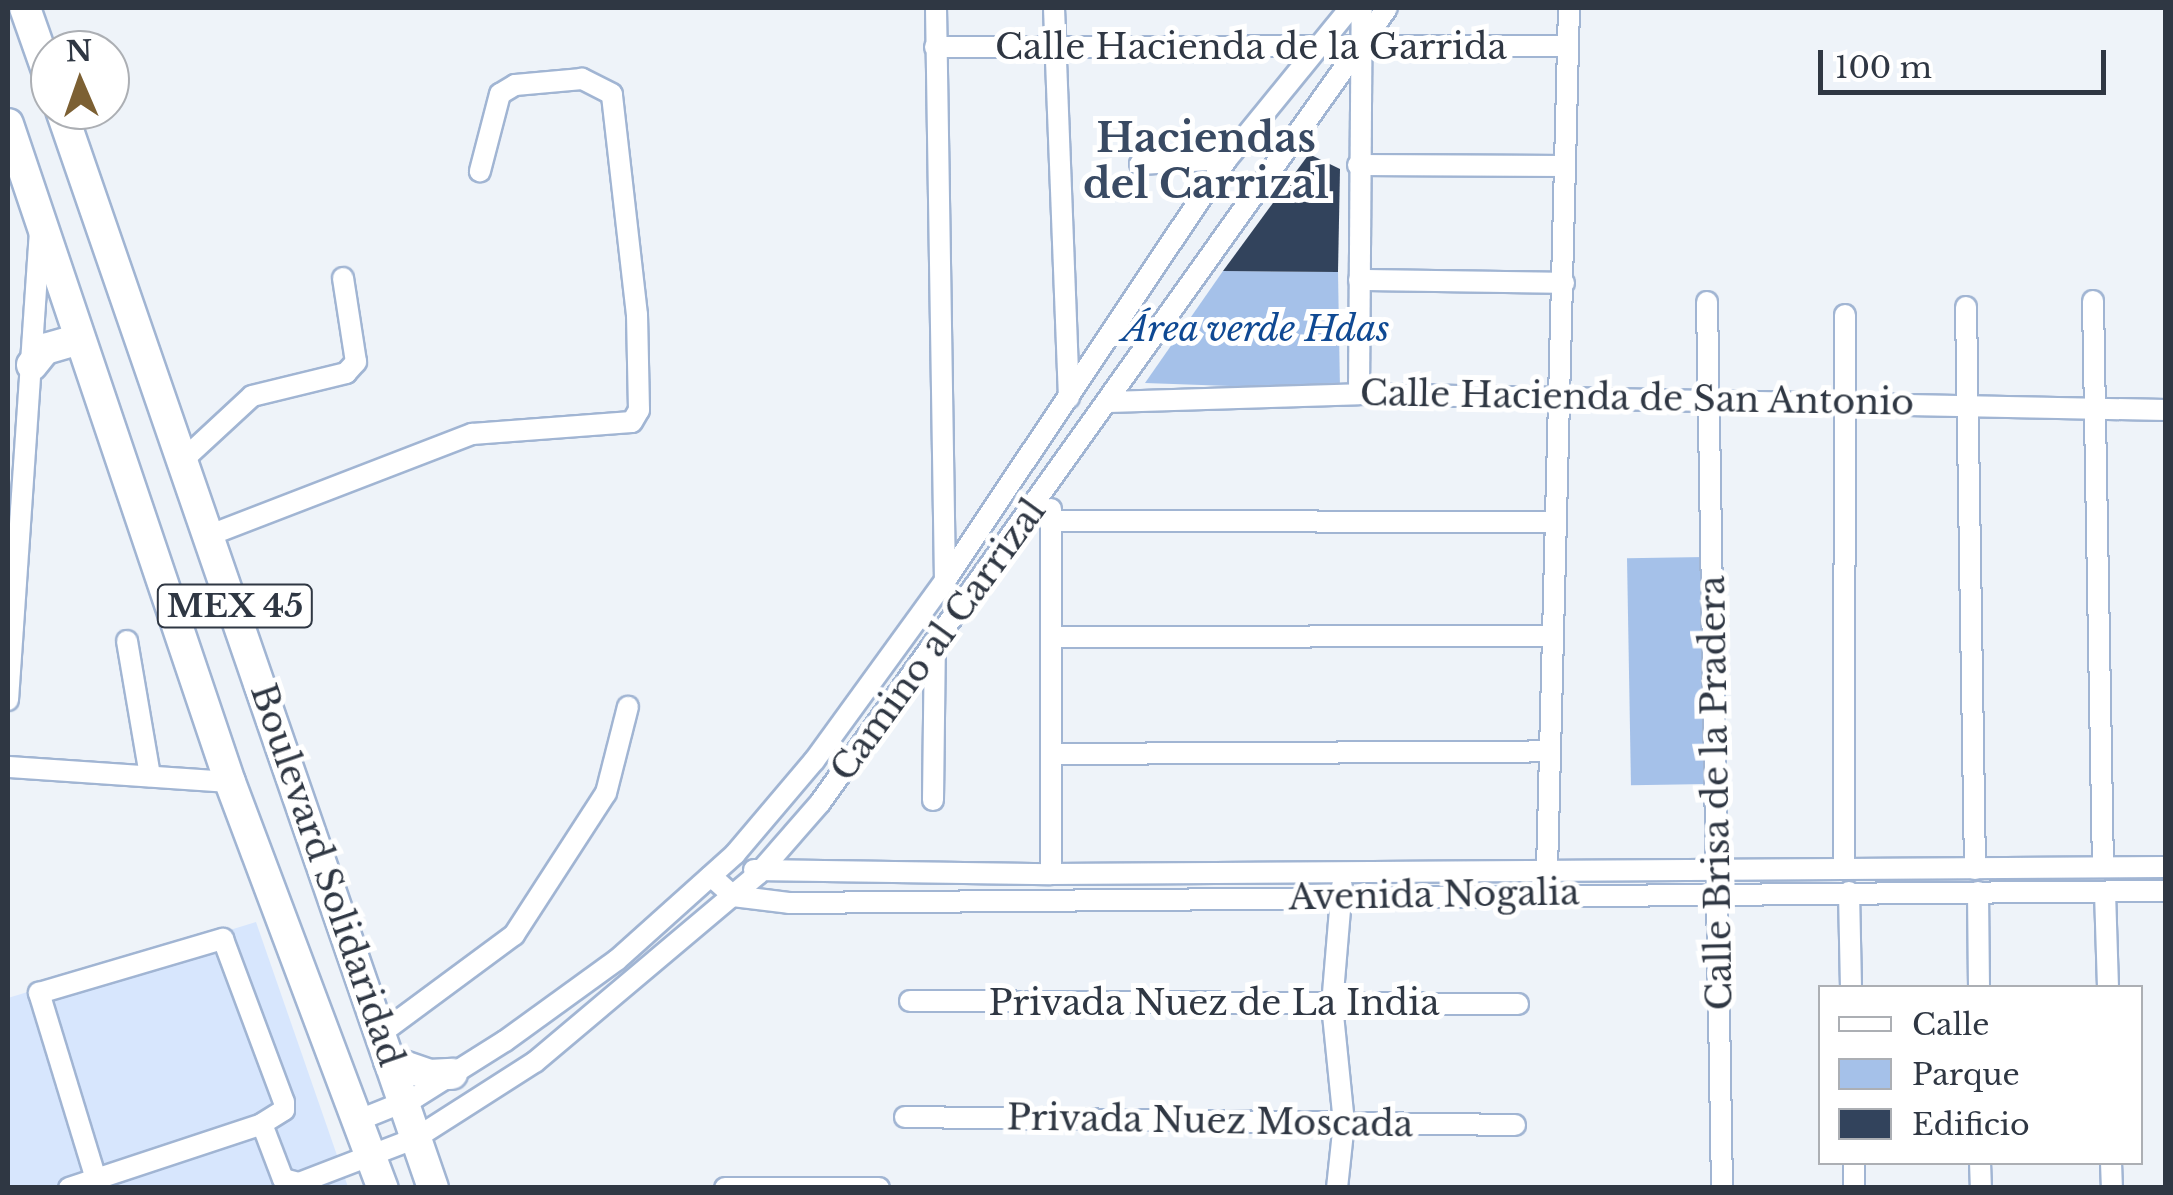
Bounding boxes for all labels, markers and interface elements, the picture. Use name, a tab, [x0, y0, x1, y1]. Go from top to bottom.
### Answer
street label: Calle Hacienda de la Garrida	[995, 26, 1507, 68]
north arrow	[30, 30, 130, 130]
scale bar	[1823, 30, 2110, 92]
text: N	[65, 34, 93, 69]
text: 100 m	[1835, 49, 1932, 86]
district label: Haciendas del Carrizal	[1083, 114, 1329, 208]
park label: Área verde Hdas	[1121, 308, 1391, 350]
street label: Calle Hacienda de San Antonio	[1359, 372, 1915, 424]
street label: Camino al Carrizal	[822, 491, 1054, 789]
street label: Calle Brisa de la Pradera	[1691, 575, 1741, 1011]
road number: MEX 45	[155, 579, 315, 633]
street label: Boulevard Solidaridad	[242, 678, 412, 1072]
street label: Avenida Nogalia	[1288, 871, 1580, 919]
street label: Privada Nuez de La India	[988, 982, 1440, 1024]
legend	[1818, 985, 2143, 1165]
text: Calle	[1912, 1006, 1989, 1043]
text: Parque	[1912, 1056, 2020, 1093]
street label: Privada Nuez Moscada	[1006, 1096, 1414, 1146]
text: Edificio	[1912, 1106, 2030, 1143]

